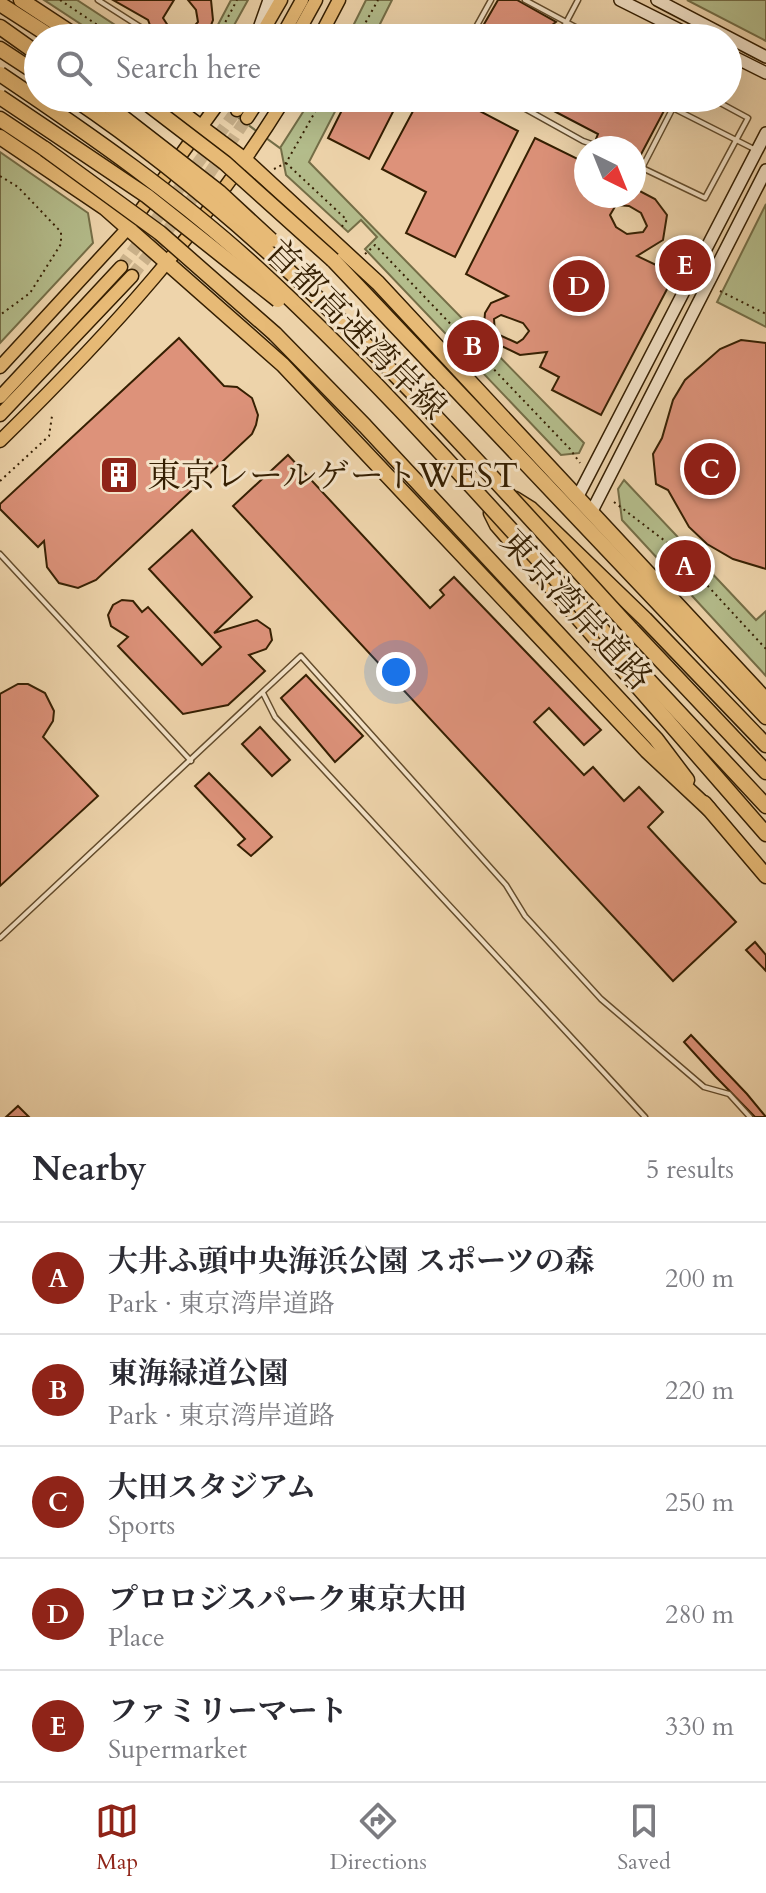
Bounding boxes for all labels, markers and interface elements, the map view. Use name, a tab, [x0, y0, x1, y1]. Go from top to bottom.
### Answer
search box	[24, 24, 742, 112]
icon: search	[52, 46, 96, 90]
text: Search here	[116, 48, 261, 89]
north arrow	[574, 136, 646, 208]
street label: 首都高速湾岸線	[256, 229, 457, 430]
pin: E	[659, 235, 711, 295]
pin: D	[553, 256, 605, 316]
pin: B	[447, 316, 499, 376]
pin: C	[684, 439, 736, 499]
place label: 東京レールゲートWEST	[147, 453, 518, 499]
building icon: 東京レールゲートWEST	[98, 454, 140, 496]
street label: 東京湾岸道路	[490, 519, 663, 700]
pin: A	[659, 536, 711, 596]
your location	[376, 652, 416, 692]
text: Nearby	[32, 1146, 147, 1192]
text: 5 results	[646, 1152, 734, 1187]
text: 大井ふ頭中央海浜公園 スポーツの森	[108, 1241, 595, 1282]
text: A	[48, 1261, 68, 1296]
text: 200 m	[665, 1261, 734, 1296]
text: Park · 東京湾岸道路	[108, 1286, 335, 1321]
text: 東海緑道公園	[108, 1353, 288, 1394]
text: B	[49, 1373, 67, 1408]
text: 220 m	[665, 1373, 734, 1408]
text: Park · 東京湾岸道路	[108, 1398, 335, 1433]
text: 大田スタジアム	[108, 1467, 316, 1508]
text: C	[48, 1485, 68, 1520]
text: 250 m	[665, 1485, 734, 1520]
text: Sports	[108, 1508, 175, 1543]
text: プロロジスパーク東京大田	[108, 1579, 467, 1620]
text: D	[47, 1597, 69, 1632]
text: 280 m	[665, 1597, 734, 1632]
text: Place	[108, 1620, 165, 1655]
text: ファミリーマート	[108, 1691, 347, 1732]
text: E	[50, 1709, 66, 1744]
text: 330 m	[665, 1709, 734, 1744]
text: Supermarket	[108, 1732, 247, 1767]
tab: Map	[95, 1799, 139, 1877]
tab: Directions	[330, 1799, 427, 1877]
tab: Saved	[617, 1799, 671, 1877]

